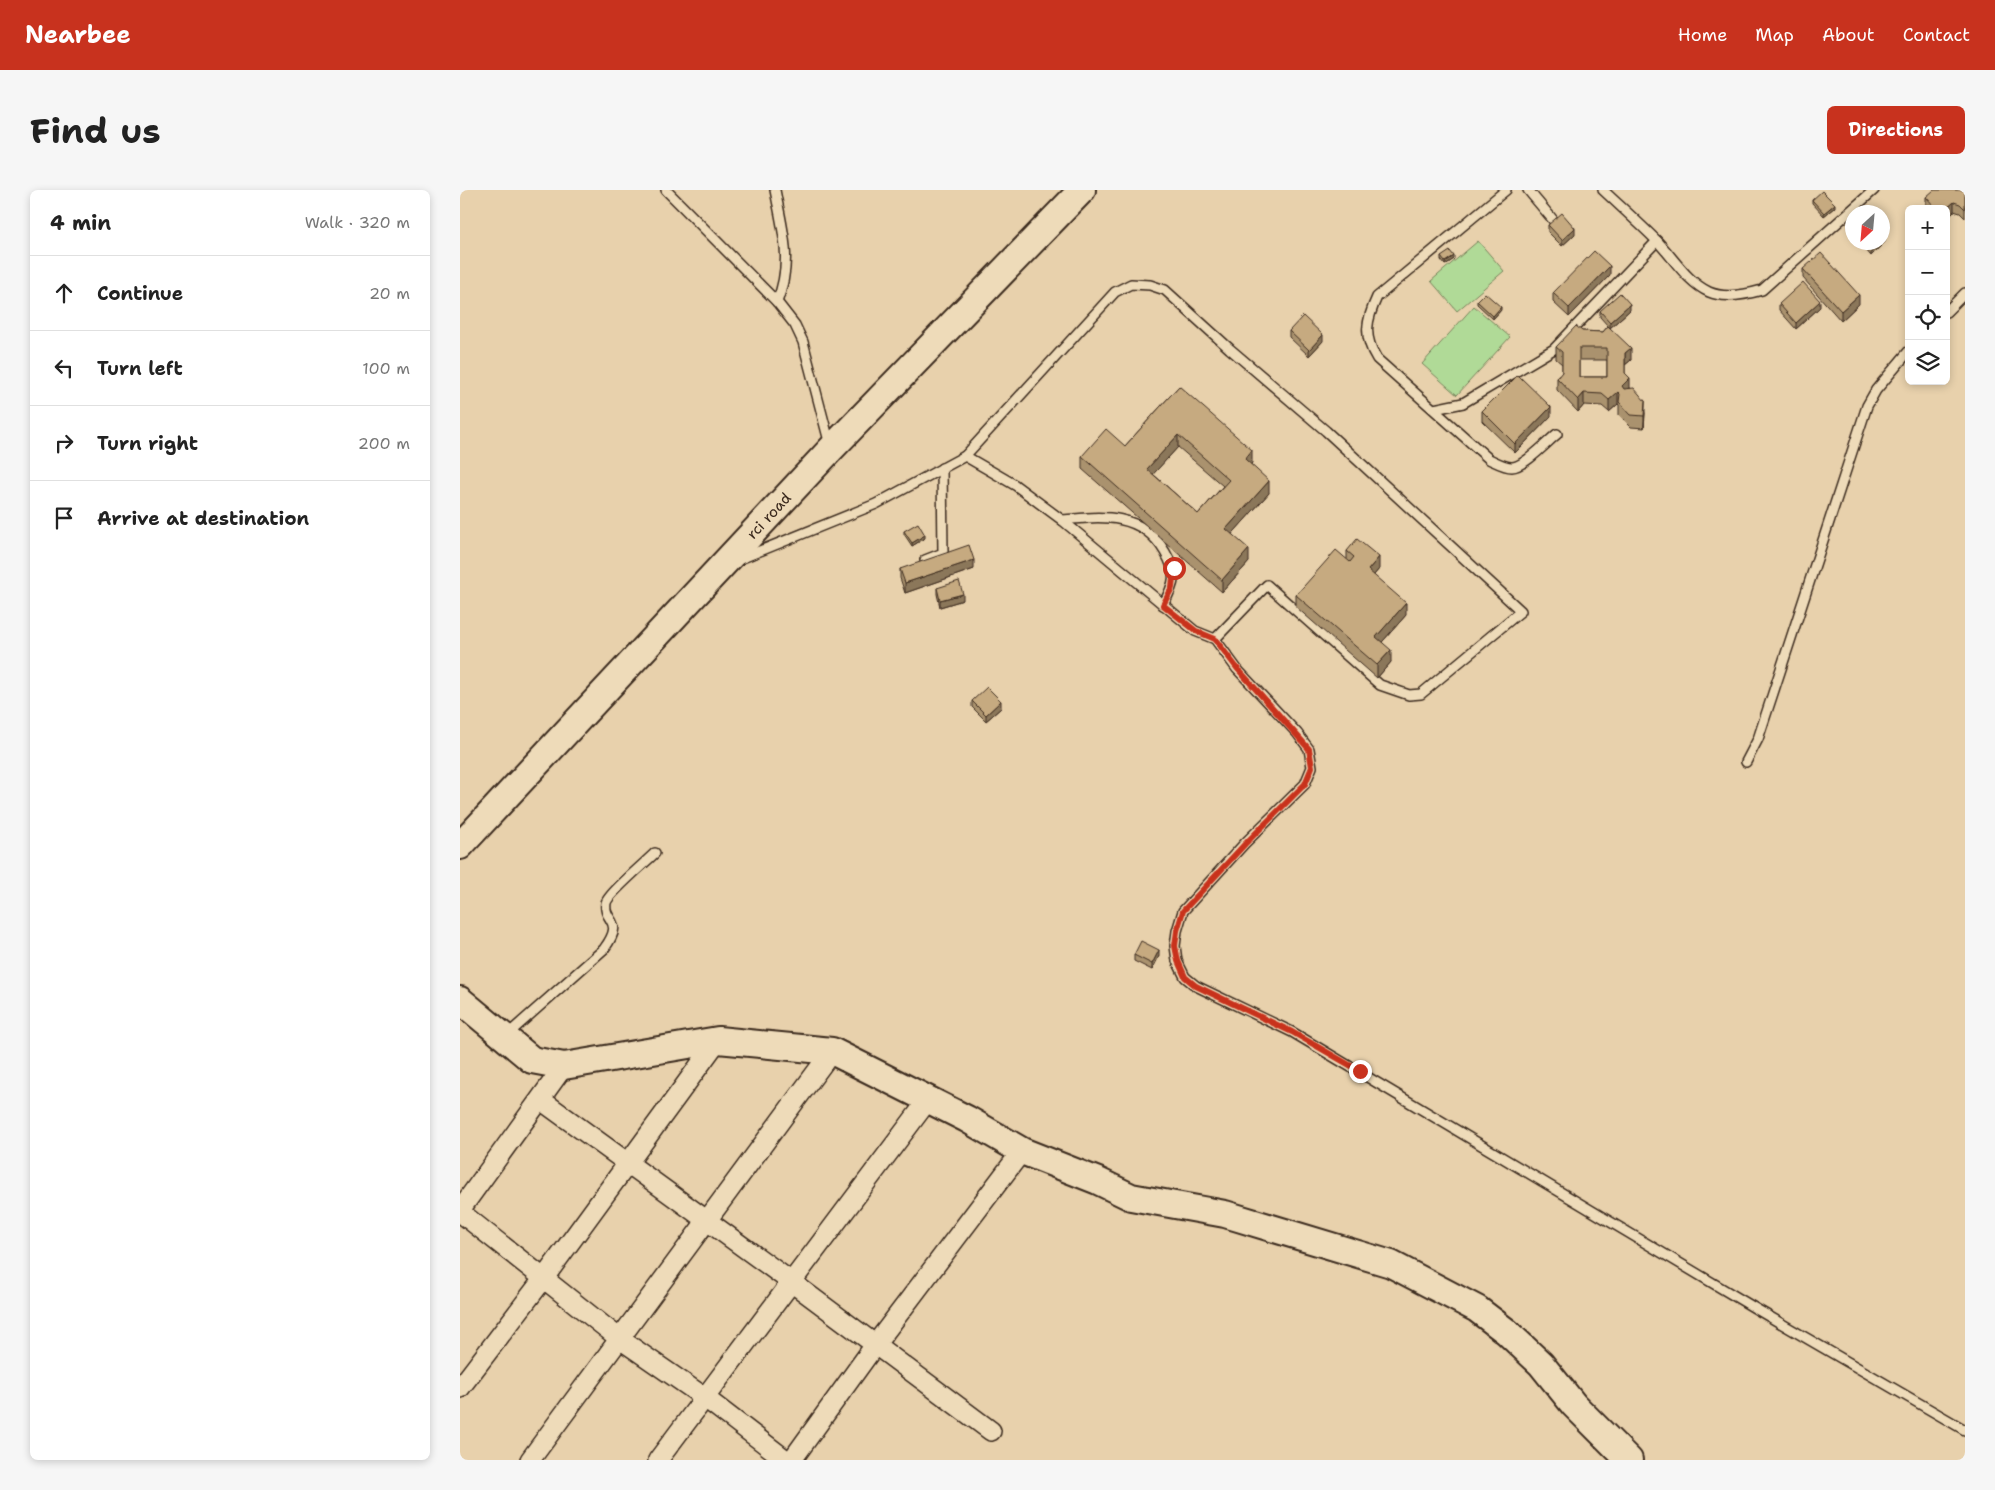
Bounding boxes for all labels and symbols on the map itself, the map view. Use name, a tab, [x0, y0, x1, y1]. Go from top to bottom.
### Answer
north arrow	[1845, 205, 1890, 250]
street label: rci road	[742, 488, 796, 544]
route start	[1163, 557, 1186, 580]
route end	[1349, 1060, 1372, 1083]

